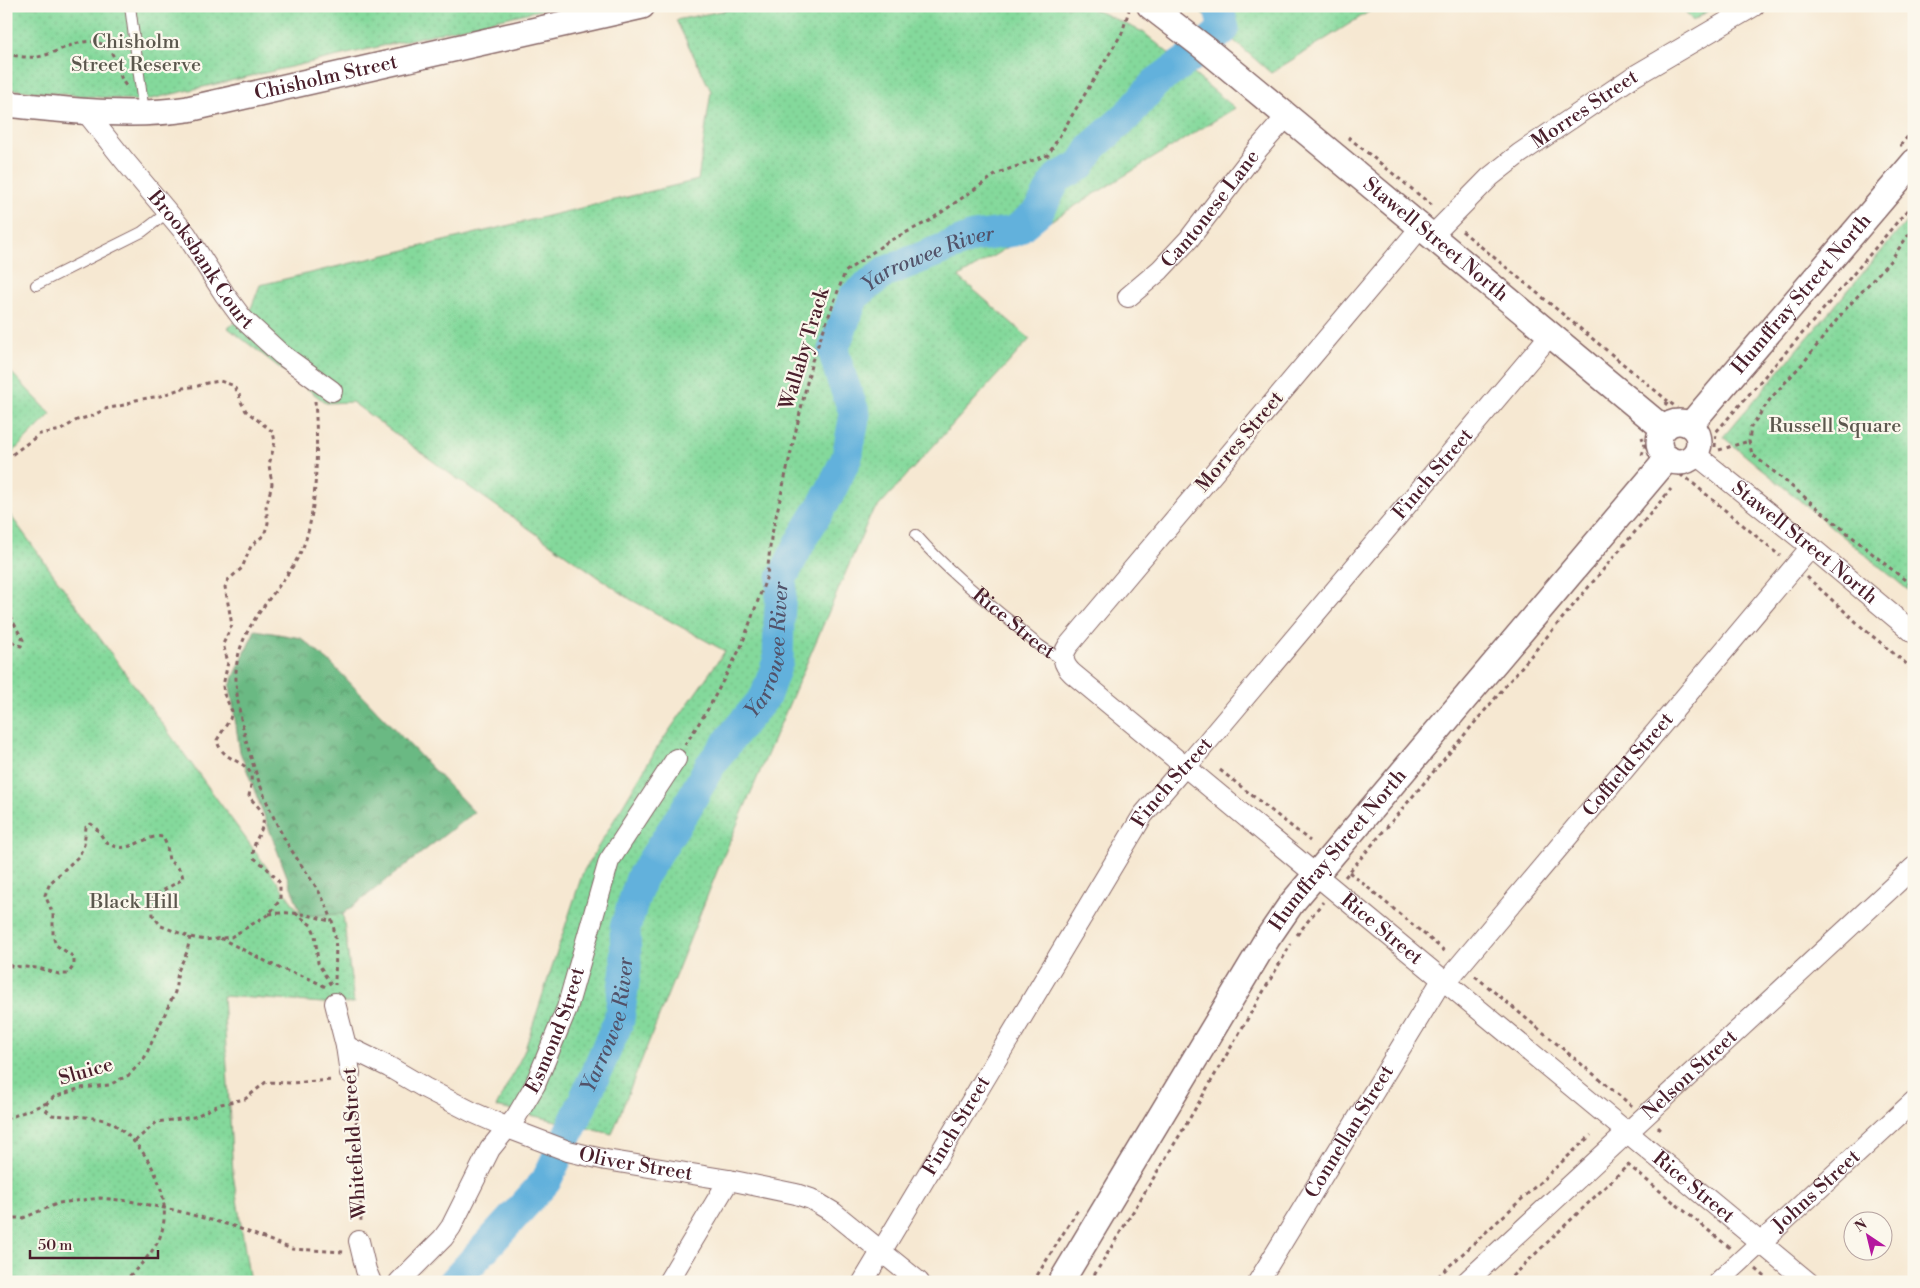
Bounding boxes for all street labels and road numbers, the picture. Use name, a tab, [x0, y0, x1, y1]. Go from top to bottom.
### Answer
street label: Chisholm Street	[252, 49, 400, 106]
street label: Morres Street	[1526, 64, 1642, 155]
street label: Cantonese Lane	[1156, 145, 1265, 273]
street label: Stawell Street North	[1358, 172, 1514, 307]
street label: Brooksbank Court	[142, 185, 259, 335]
street label: Humffray Street North	[1726, 209, 1877, 379]
street label: Wallaby Track	[774, 283, 836, 414]
street label: Morres Street	[1191, 387, 1289, 497]
street label: Finch Street	[1387, 423, 1478, 525]
street label: Stawell Street North	[1726, 476, 1883, 610]
street label: Rice Street	[967, 583, 1059, 665]
street label: Coffield Street	[1577, 707, 1679, 822]
street label: Finch Street	[1126, 732, 1218, 832]
street label: Humffray Street North	[1264, 764, 1412, 936]
street label: Rice Street	[1335, 888, 1428, 970]
street label: Esmond Street	[520, 964, 590, 1098]
street label: Nelson Street	[1637, 1024, 1743, 1125]
street label: Sluice	[56, 1052, 116, 1092]
street label: Connellan Street	[1300, 1061, 1400, 1203]
street label: Whitefield Street	[337, 1067, 373, 1220]
street label: Finch Street	[917, 1072, 996, 1180]
street label: Oliver Street	[576, 1141, 694, 1186]
street label: Johns Street	[1766, 1144, 1866, 1239]
street label: Rice Street	[1647, 1146, 1740, 1229]

